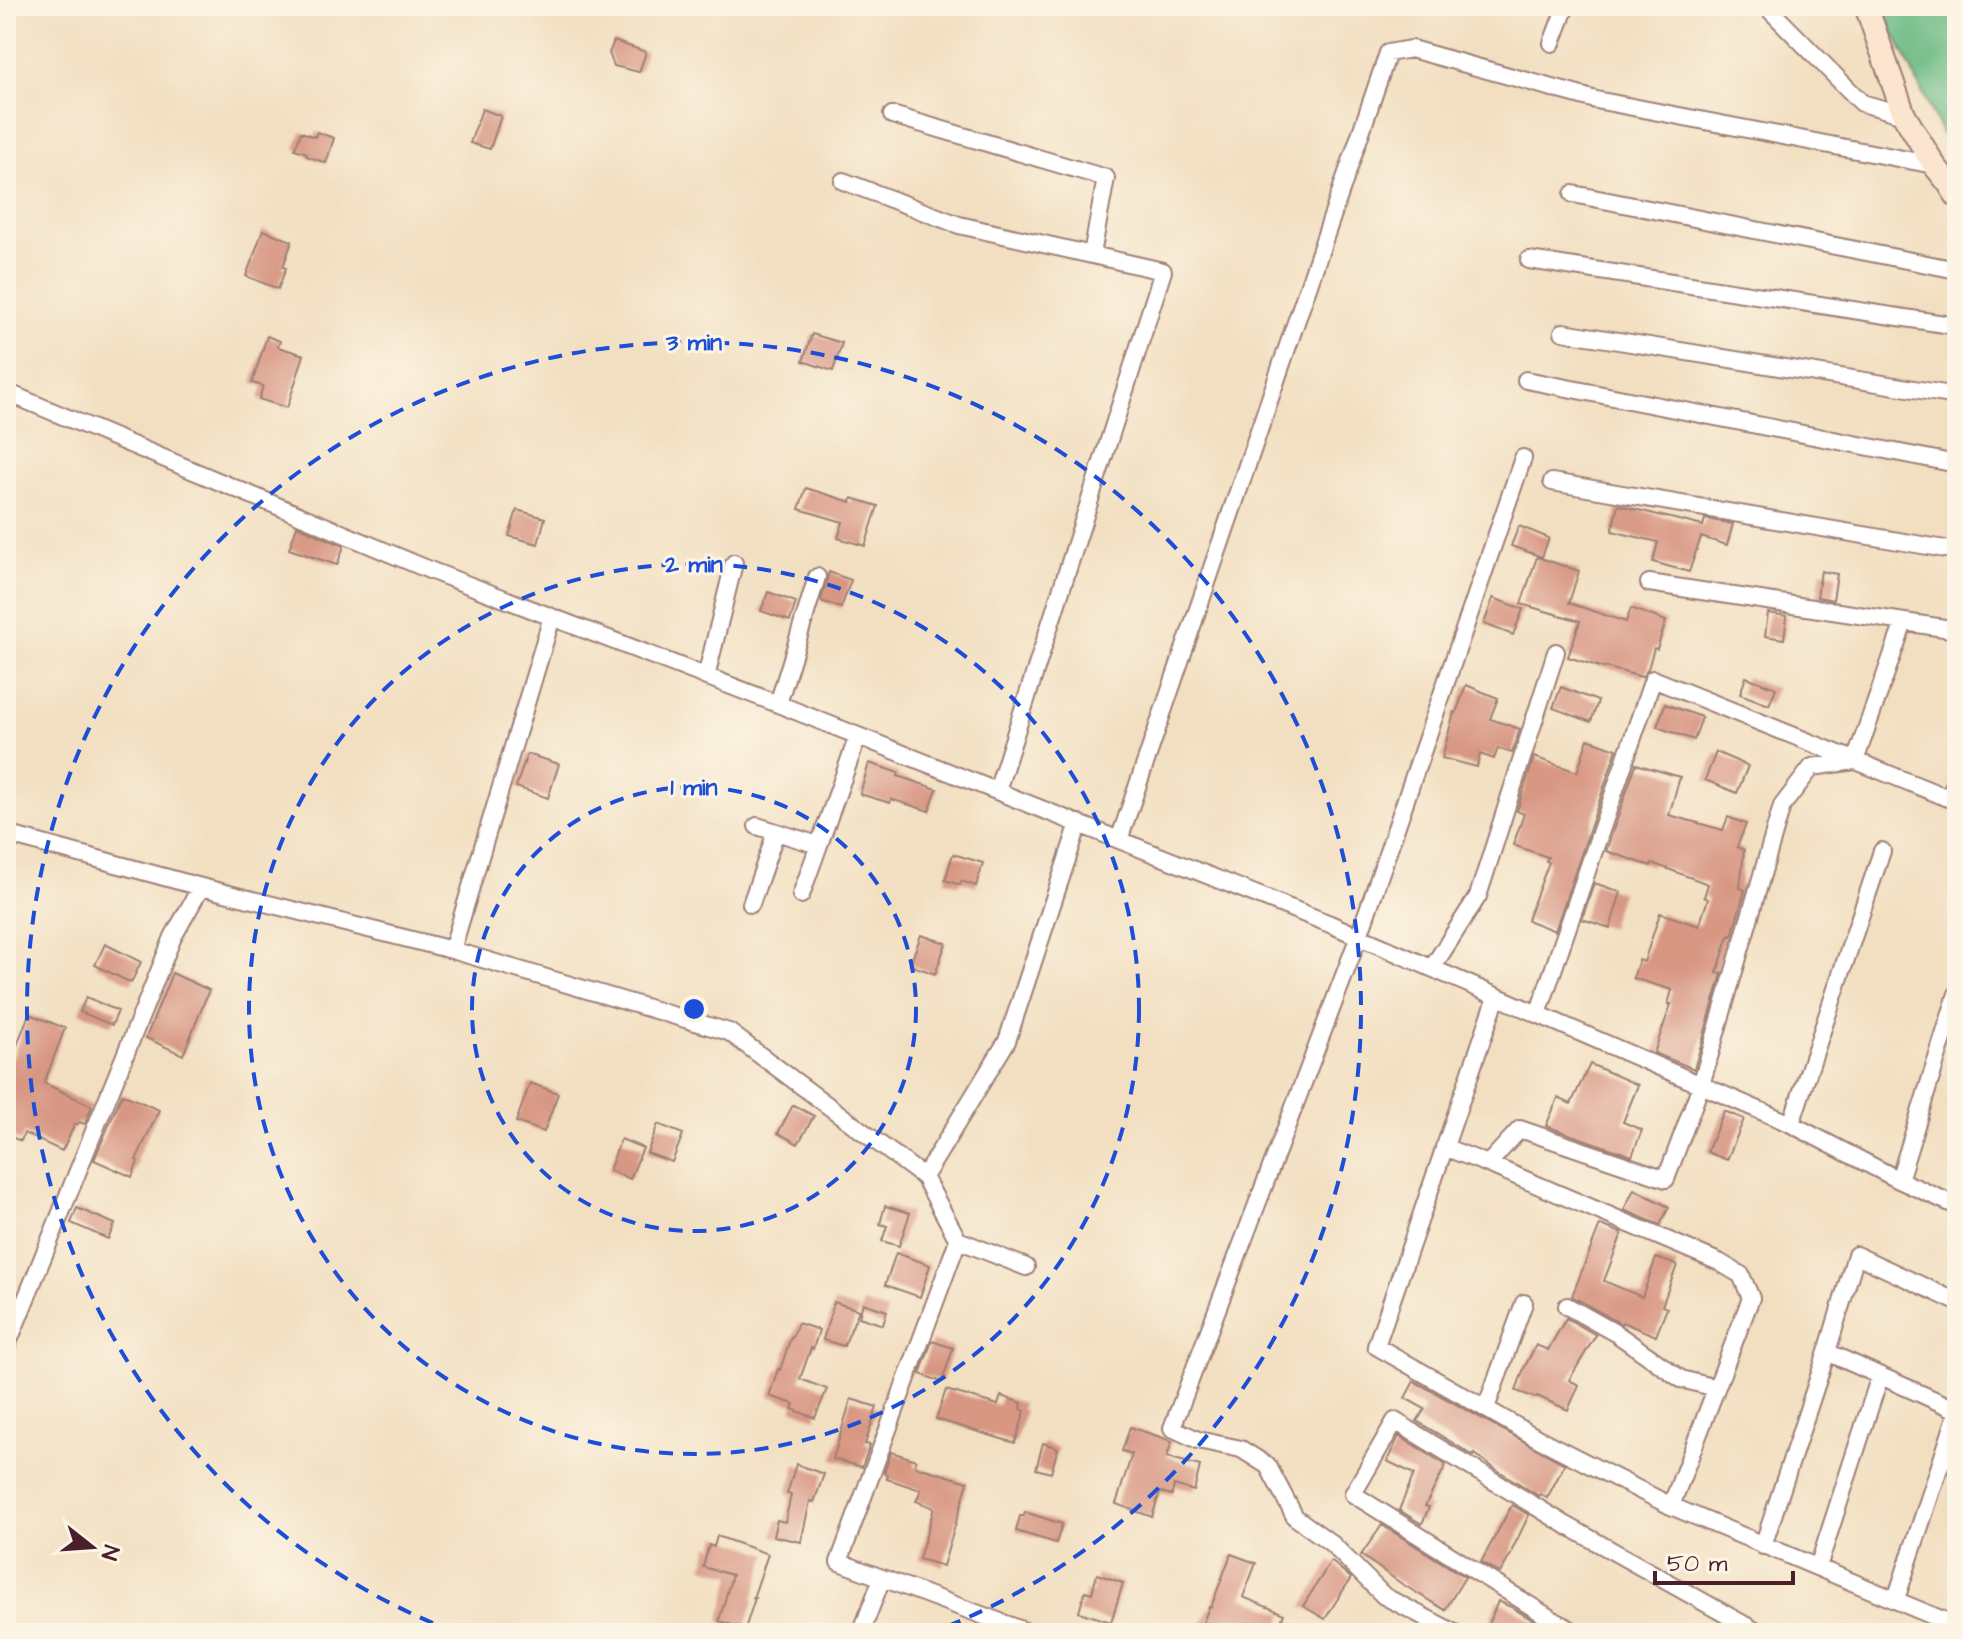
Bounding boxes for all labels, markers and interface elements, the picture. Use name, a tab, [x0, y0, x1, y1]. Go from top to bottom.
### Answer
text: 3 min	[665, 326, 722, 360]
text: 2 min	[664, 548, 723, 582]
text: 1 min	[671, 771, 718, 805]
centre of rings	[680, 995, 708, 1023]
north arrow	[52, 1507, 132, 1587]
scale bar	[1655, 1535, 1793, 1585]
text: N	[93, 1541, 127, 1564]
text: 50 m	[1667, 1547, 1728, 1581]

